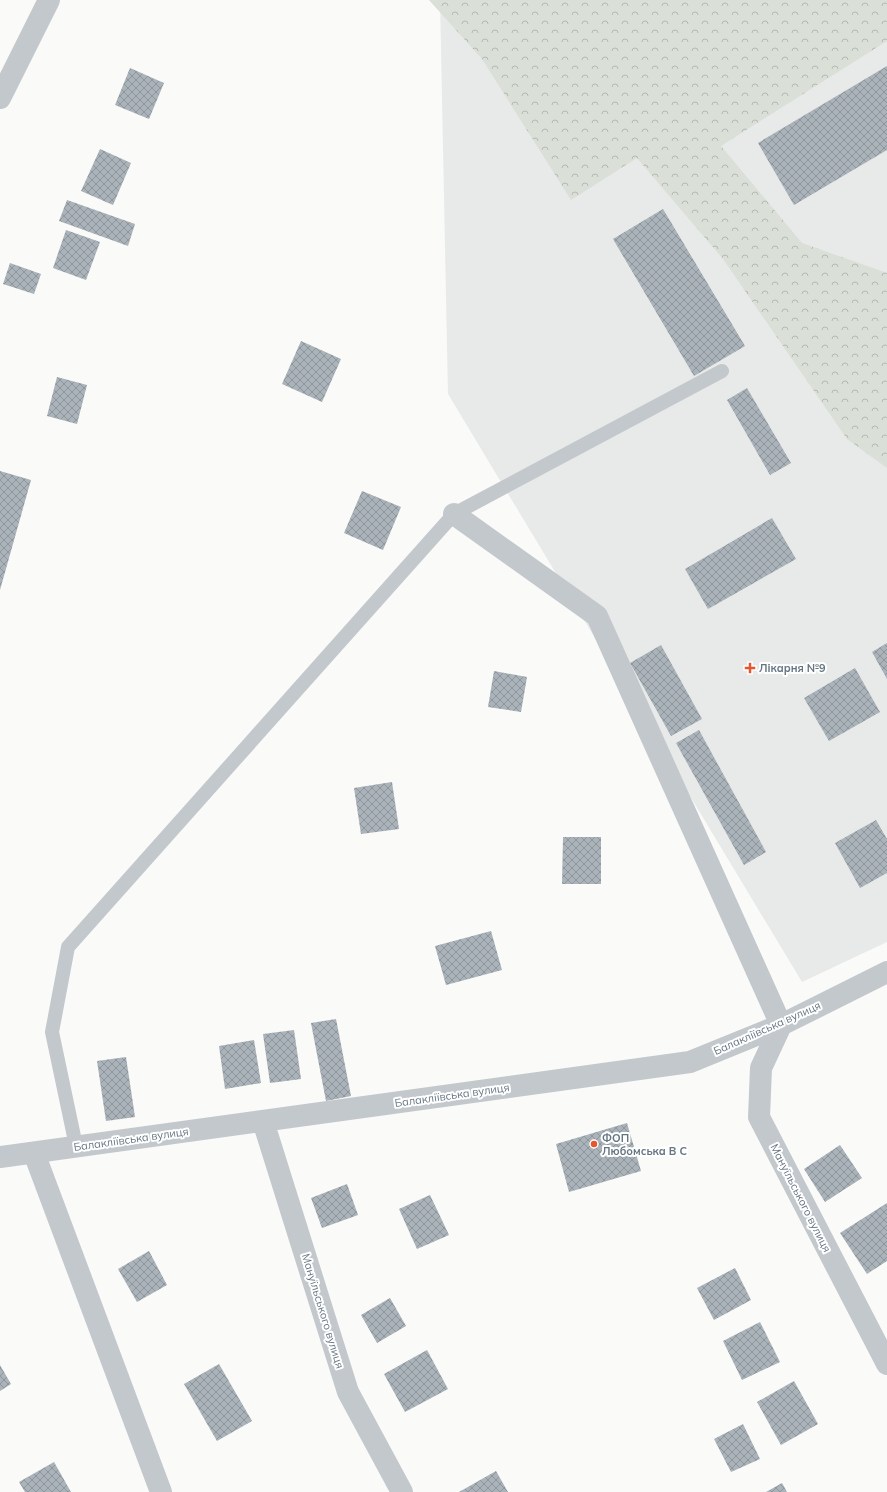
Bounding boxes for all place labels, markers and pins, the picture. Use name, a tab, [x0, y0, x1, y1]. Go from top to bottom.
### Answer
place label: Лікарня №9	[759, 661, 826, 675]
marker: Лікарня №9	[744, 662, 756, 674]
place label: ФОП Любомська В С	[602, 1131, 687, 1158]
marker: ФОП Любомська В С	[589, 1139, 599, 1149]

